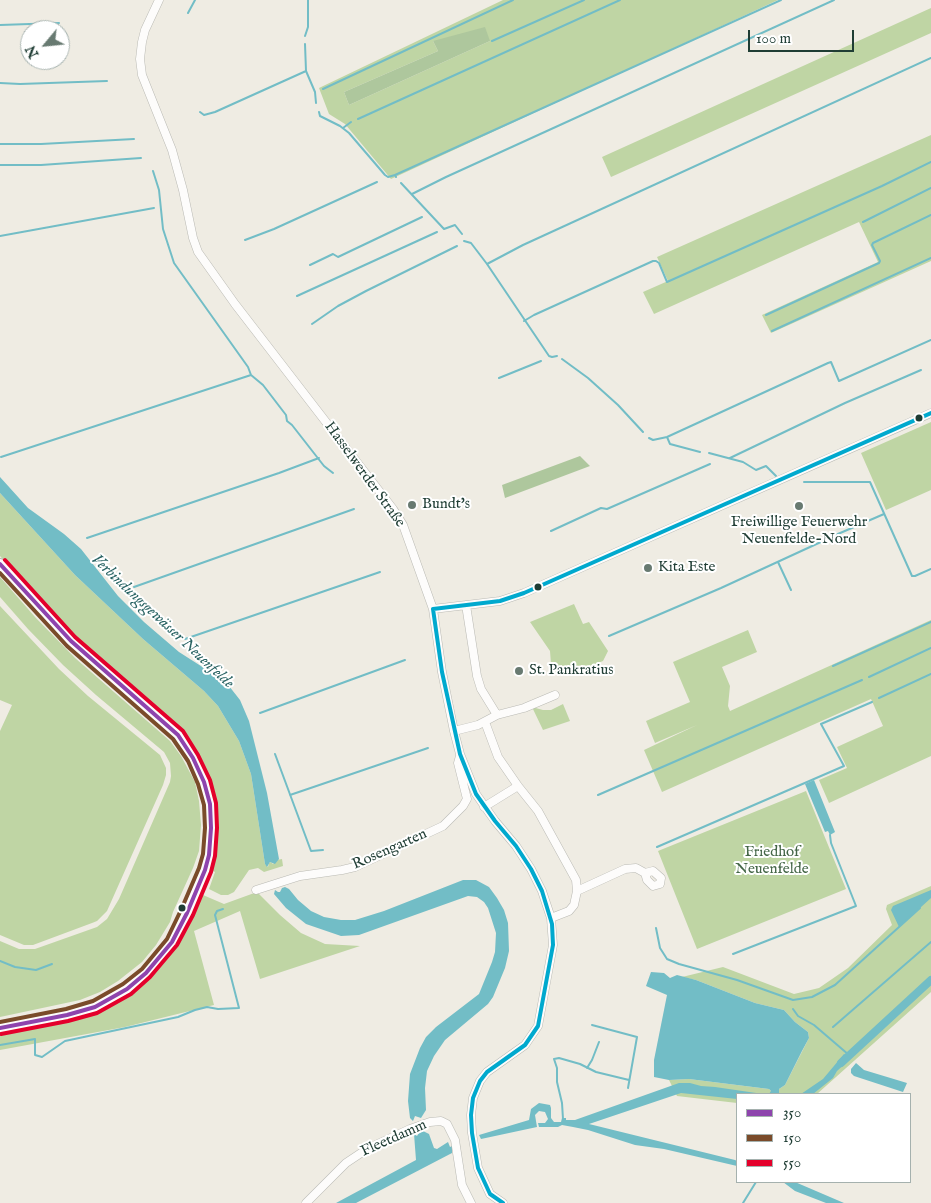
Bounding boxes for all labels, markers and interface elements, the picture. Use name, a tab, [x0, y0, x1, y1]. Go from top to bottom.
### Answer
north arrow	[20, 20, 70, 70]
scale bar	[751, 20, 857, 52]
text: 100 m	[756, 29, 791, 48]
text: N	[22, 42, 43, 61]
unlabelled marker	[914, 413, 924, 423]
street label: Hasselwerder Straße	[320, 419, 408, 531]
place label: Bundt's	[422, 496, 470, 514]
marker: Bundt's	[406, 499, 418, 511]
marker: Freiwillige Feuerwehr Neuenfelde-Nord	[793, 500, 805, 512]
place label: Freiwillige Feuerwehr Neuenfelde-Nord	[731, 514, 867, 549]
water label: Verbindungsgewässer Neuenfelde	[87, 551, 237, 693]
place label: Kita Este	[658, 559, 715, 577]
marker: Kita Este	[642, 562, 654, 574]
unlabelled marker	[533, 582, 543, 592]
place label: St. Pankratius	[529, 662, 614, 680]
marker: St. Pankratius	[513, 665, 525, 677]
street label: Rosengarten	[350, 826, 430, 874]
park label: Friedhof Neuenfelde	[735, 844, 809, 879]
unlabelled marker	[177, 903, 187, 913]
legend	[736, 1093, 911, 1183]
text: 350	[783, 1103, 801, 1122]
street label: Fleetdamm	[358, 1117, 430, 1161]
text: 150	[783, 1128, 801, 1147]
text: 550	[783, 1153, 801, 1172]

